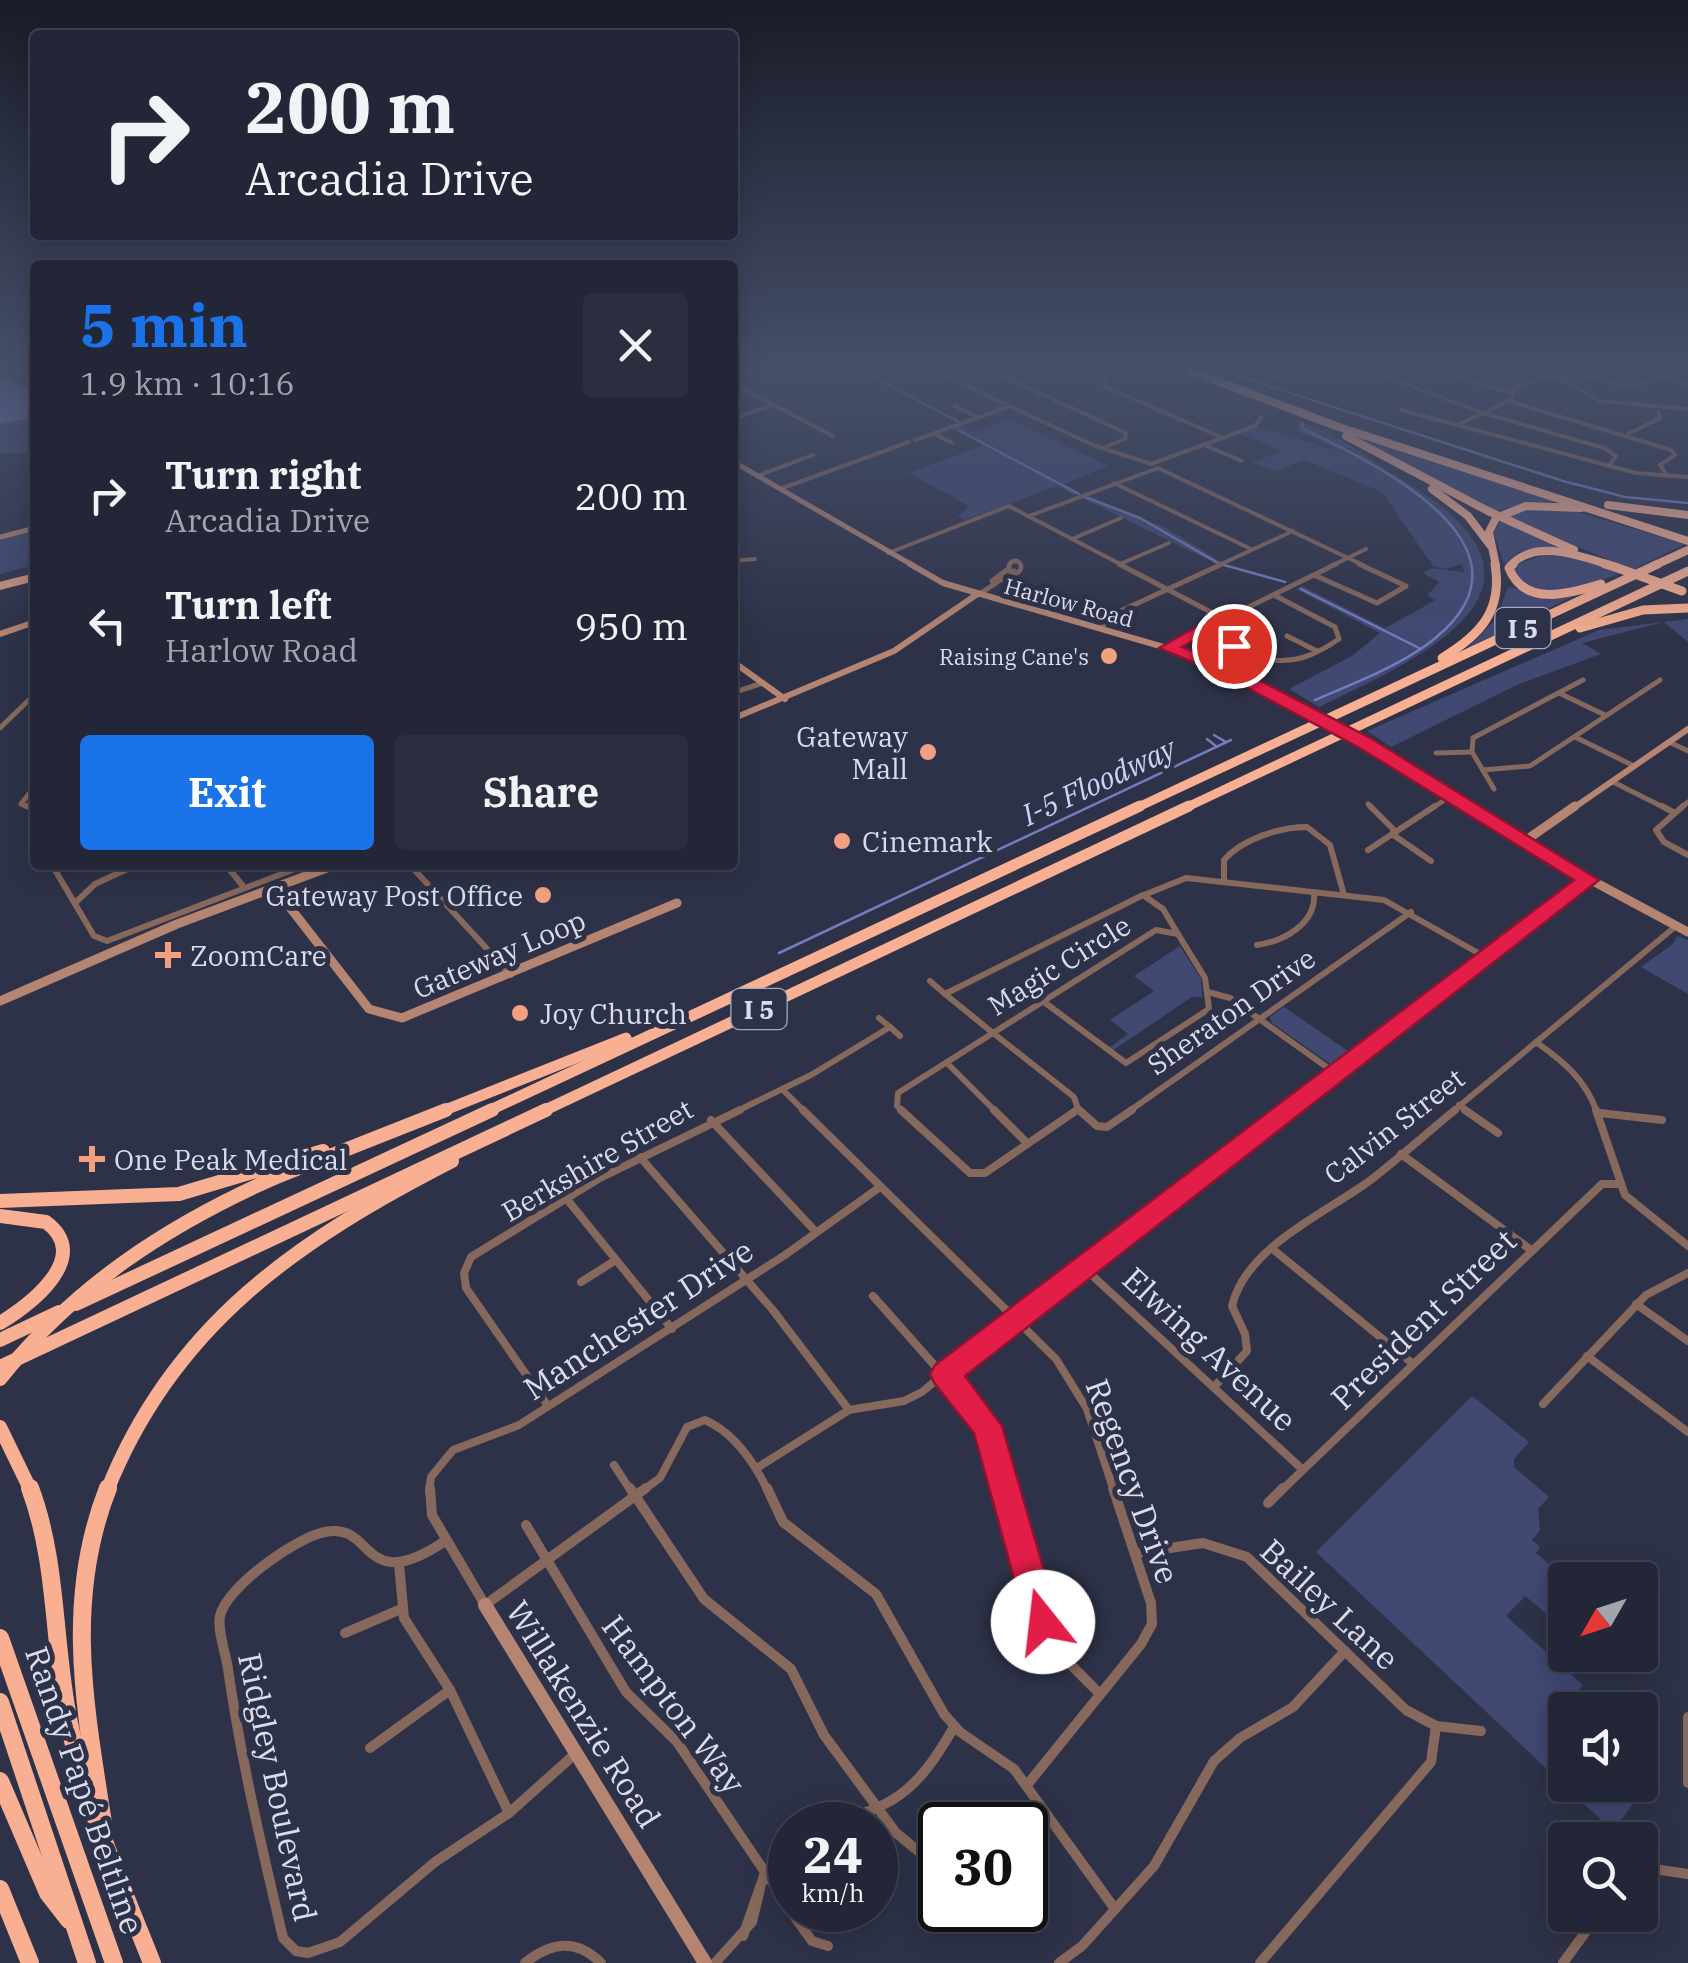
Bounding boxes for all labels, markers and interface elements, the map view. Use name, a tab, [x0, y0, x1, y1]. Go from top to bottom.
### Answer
text: 200 m	[245, 61, 455, 152]
icon: right	[80, 70, 210, 200]
text: Arcadia Drive	[245, 149, 534, 207]
text: 5 min	[80, 285, 248, 364]
button: close	[583, 293, 688, 398]
text: 1.9 km · 10:16	[80, 362, 295, 404]
text: Turn right	[165, 450, 361, 499]
icon: right	[80, 468, 135, 523]
text: 200 m	[575, 471, 688, 520]
text: Arcadia Drive	[165, 499, 370, 541]
street label: Harlow Road	[1001, 571, 1137, 633]
text: Turn left	[165, 580, 332, 629]
icon: left	[80, 598, 135, 653]
text: 950 m	[575, 601, 688, 650]
pin	[1192, 604, 1277, 689]
road number: I 5	[1496, 608, 1550, 648]
icon: arrive	[1207, 619, 1262, 674]
text: Harlow Road	[165, 629, 358, 671]
place label: Raising Cane's	[939, 642, 1089, 671]
marker: Raising Cane's	[1098, 645, 1120, 667]
place label: Gateway Mall	[796, 718, 908, 787]
water label: I-5 Floodway	[1014, 727, 1183, 834]
button: Exit	[80, 735, 374, 850]
button: Share	[394, 735, 688, 850]
marker: Gateway Mall	[917, 741, 939, 763]
place label: Cinemark	[862, 823, 993, 860]
marker: Cinemark	[831, 830, 853, 852]
place label: Gateway Post Office	[266, 877, 523, 914]
marker: Gateway Post Office	[532, 884, 554, 906]
street label: Gateway Loop	[407, 901, 591, 1007]
street label: Magic Circle	[981, 906, 1137, 1024]
place label: ZoomCare	[190, 937, 327, 974]
street label: Sheraton Drive	[1140, 939, 1322, 1083]
marker: ZoomCare	[155, 942, 181, 968]
road number: I 5	[732, 989, 786, 1029]
place label: Joy Church	[540, 995, 687, 1032]
marker: Joy Church	[509, 1002, 531, 1024]
street label: Calvin Street	[1316, 1060, 1472, 1192]
street label: Berkshire Street	[495, 1090, 699, 1230]
place label: One Peak Medical	[114, 1141, 347, 1178]
marker: One Peak Medical	[79, 1146, 105, 1172]
street label: President Street	[1321, 1220, 1525, 1418]
street label: Manchester Drive	[515, 1229, 761, 1409]
street label: Elwing Avenue	[1114, 1258, 1306, 1440]
street label: Regency Drive	[1077, 1373, 1189, 1589]
street label: Bailey Lane	[1252, 1529, 1408, 1679]
north arrow	[1548, 1562, 1658, 1672]
map controls	[1548, 1562, 1658, 1932]
position arrow	[991, 1570, 1095, 1674]
street label: Willakenzie Road	[497, 1592, 671, 1836]
street label: Hampton Way	[593, 1606, 755, 1803]
street label: Randy Papé Beltline	[16, 1641, 154, 1939]
street label: Ridgley Boulevard	[229, 1649, 327, 1925]
button: sound	[1548, 1692, 1658, 1802]
speed limit sign: 30	[918, 1802, 1048, 1932]
text: 24	[803, 1822, 863, 1887]
button: search	[1548, 1822, 1658, 1932]
text: km/h	[801, 1876, 865, 1909]

